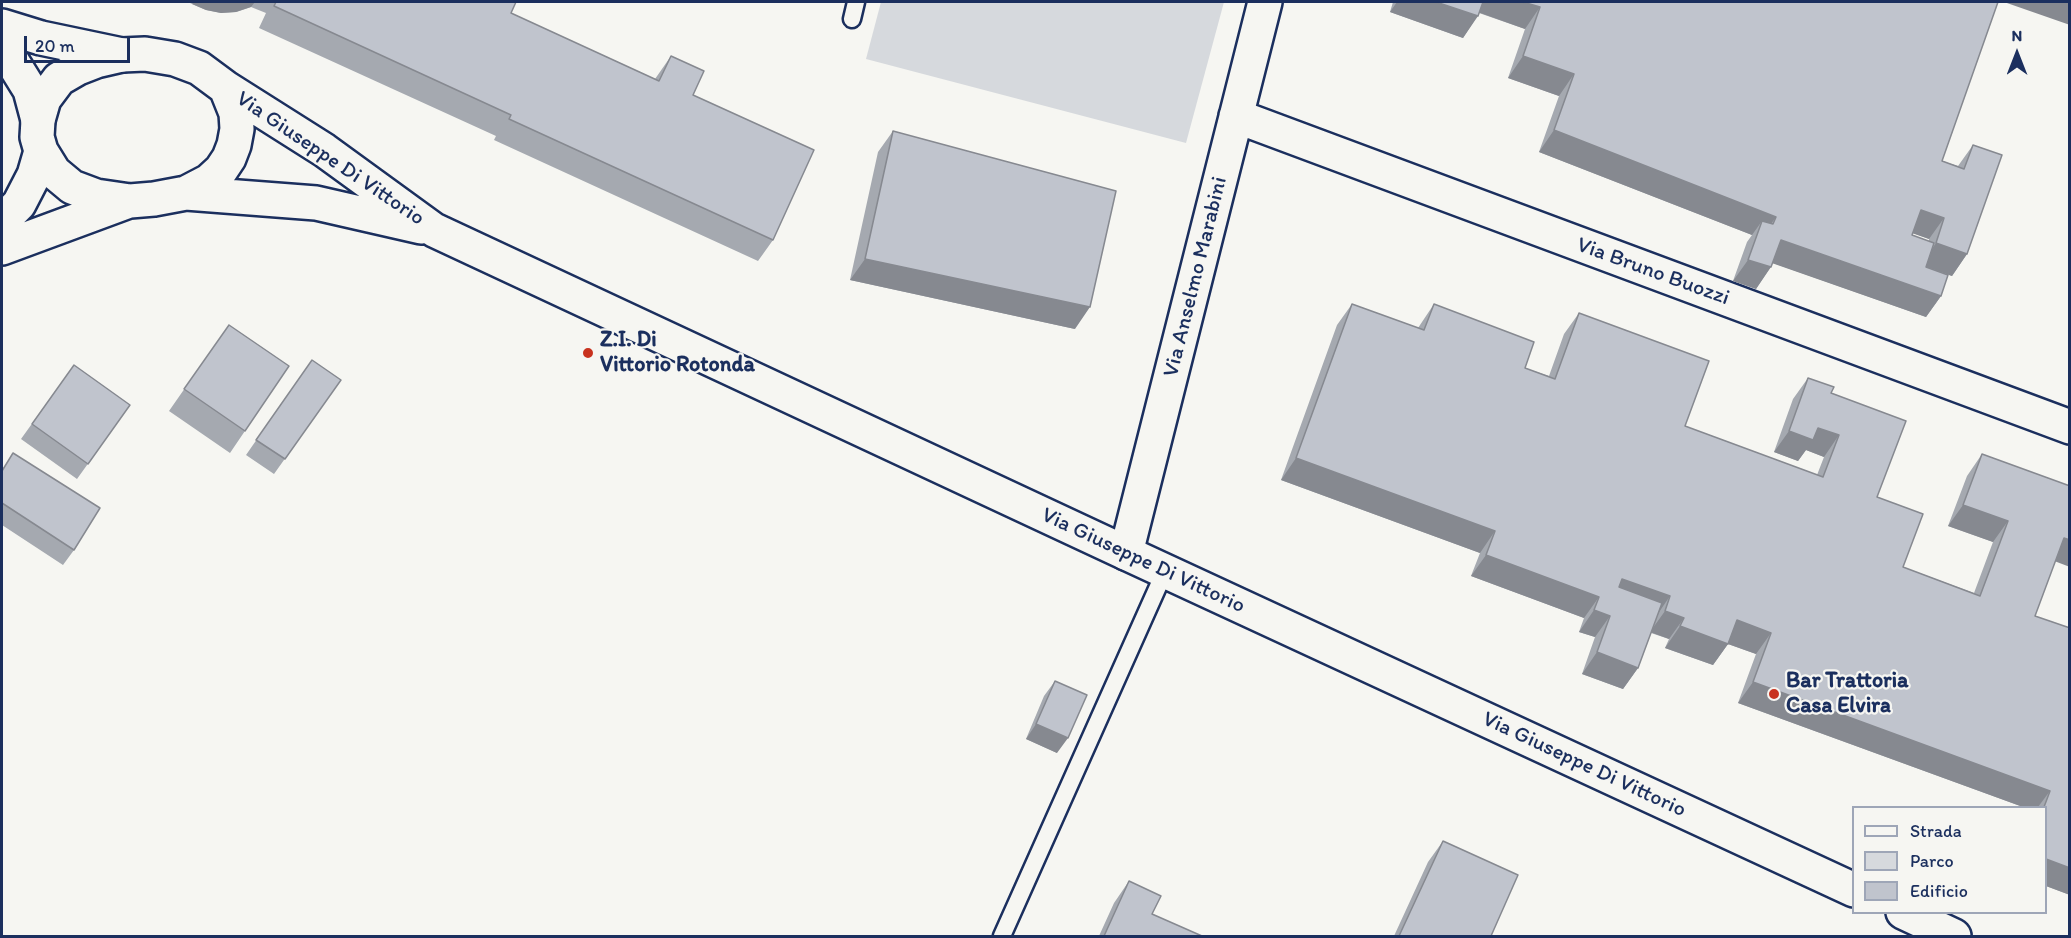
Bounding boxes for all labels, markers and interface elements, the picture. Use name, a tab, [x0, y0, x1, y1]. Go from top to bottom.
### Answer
scale bar	[27, 24, 134, 62]
north arrow	[1987, 24, 2047, 84]
text: N	[2012, 26, 2022, 45]
text: 20 m	[35, 35, 75, 57]
street label: Via Giuseppe Di Vittorio	[231, 86, 429, 232]
street label: Via Anselmo Marabini	[1158, 174, 1234, 380]
street label: Via Bruno Buozzi	[1573, 232, 1733, 312]
place label: Z.I. Di Vittorio Rotonda	[600, 327, 755, 378]
marker: Z.I. Di Vittorio Rotonda	[581, 346, 595, 360]
street label: Via Giuseppe Di Vittorio	[1037, 502, 1249, 620]
place label: Bar Trattoria Casa Elvira	[1786, 668, 1908, 720]
marker: Bar Trattoria Casa Elvira	[1767, 687, 1781, 701]
street label: Via Giuseppe Di Vittorio	[1478, 706, 1690, 824]
legend	[1852, 806, 2047, 914]
text: Strada	[1910, 820, 1962, 842]
text: Parco	[1910, 850, 1954, 872]
text: Edificio	[1910, 880, 1968, 902]

